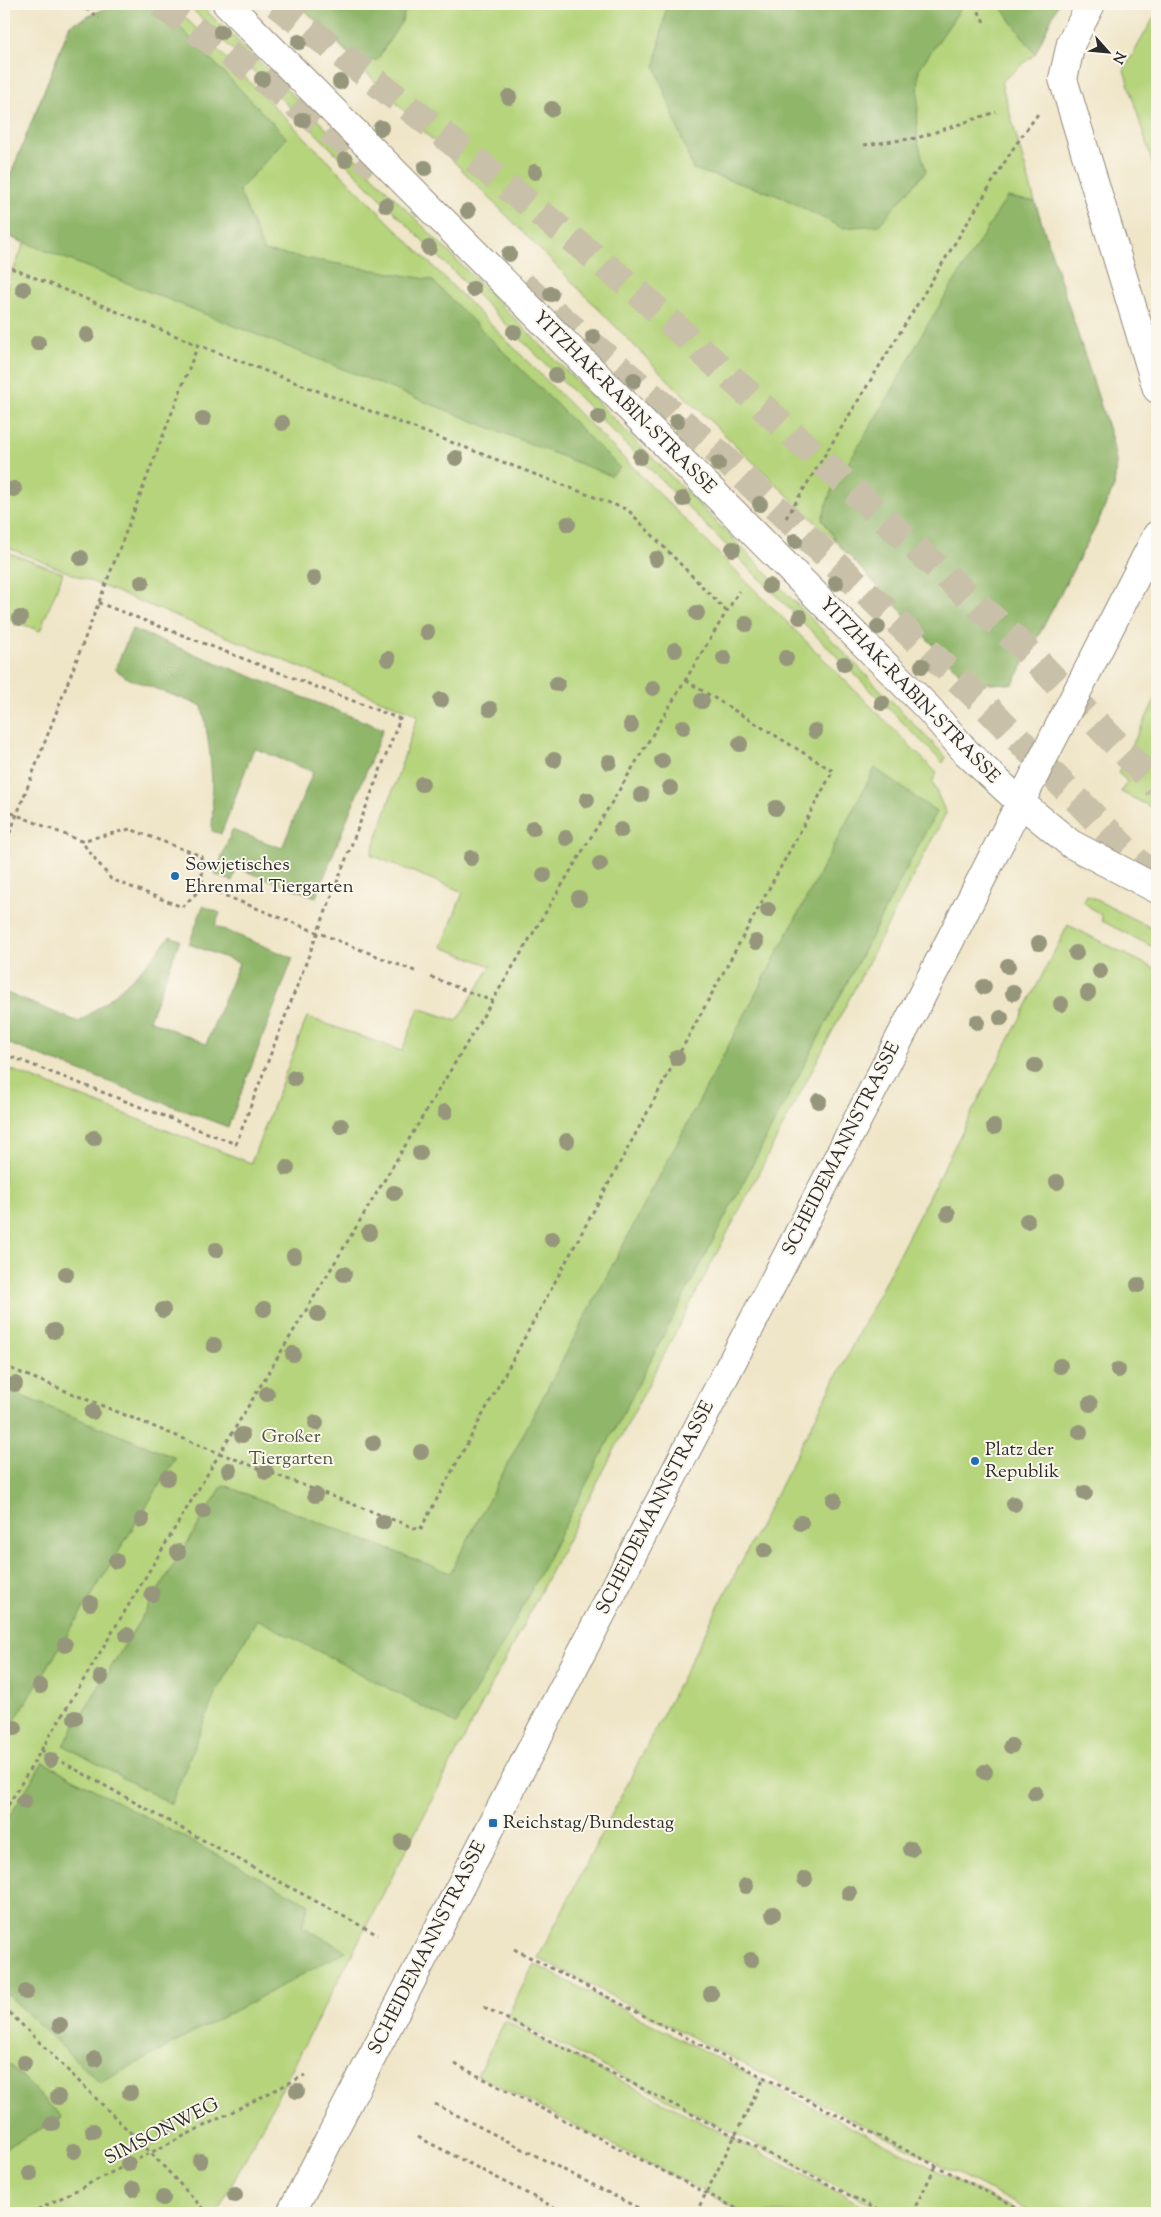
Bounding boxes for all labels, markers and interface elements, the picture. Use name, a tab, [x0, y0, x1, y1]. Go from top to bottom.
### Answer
north arrow	[1084, 28, 1134, 78]
text: N	[1106, 47, 1129, 67]
street label: YITZHAK-RABIN-STRASSE	[526, 305, 722, 501]
street label: YITZHAK-RABIN-STRASSE	[813, 592, 1006, 791]
place label: Sowjetisches Ehrenmal Tiergarten	[185, 852, 354, 901]
marker: Sowjetisches Ehrenmal Tiergarten	[169, 870, 181, 882]
street label: SCHEIDEMANNSTRASSE	[776, 1037, 908, 1261]
street label: SCHEIDEMANNSTRASSE	[590, 1396, 722, 1620]
park label: Großer Tiergarten	[248, 1424, 334, 1473]
place label: Platz der Republik	[985, 1437, 1060, 1486]
marker: Platz der Republik	[969, 1455, 981, 1467]
place label: Reichstag/Bundestag	[503, 1810, 674, 1837]
marker: Reichstag/Bundestag	[487, 1817, 499, 1829]
street label: SCHEIDEMANNSTRASSE	[362, 1836, 494, 2060]
street label: SIMSONWEG	[100, 2092, 224, 2172]

